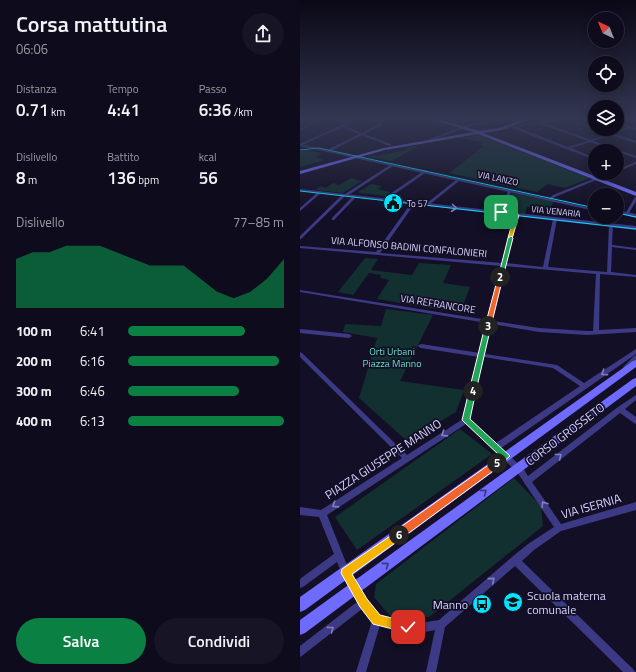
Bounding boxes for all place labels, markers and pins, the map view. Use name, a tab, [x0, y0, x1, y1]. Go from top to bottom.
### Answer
public building icon: To 57	[382, 192, 404, 214]
pin	[484, 195, 518, 229]
place label: To 57	[407, 197, 428, 210]
pin: 2	[490, 267, 510, 287]
pin: 3	[478, 316, 498, 336]
pin: 4	[463, 381, 483, 401]
pin: 5	[487, 453, 507, 473]
pin: 6	[389, 525, 409, 545]
place label: Scuola materna comunale	[527, 586, 606, 619]
school or university icon: Scuola materna comunale	[502, 591, 524, 613]
bus stop icon: Manno	[471, 593, 493, 615]
place label: Manno	[433, 595, 468, 614]
pin	[391, 610, 425, 644]

